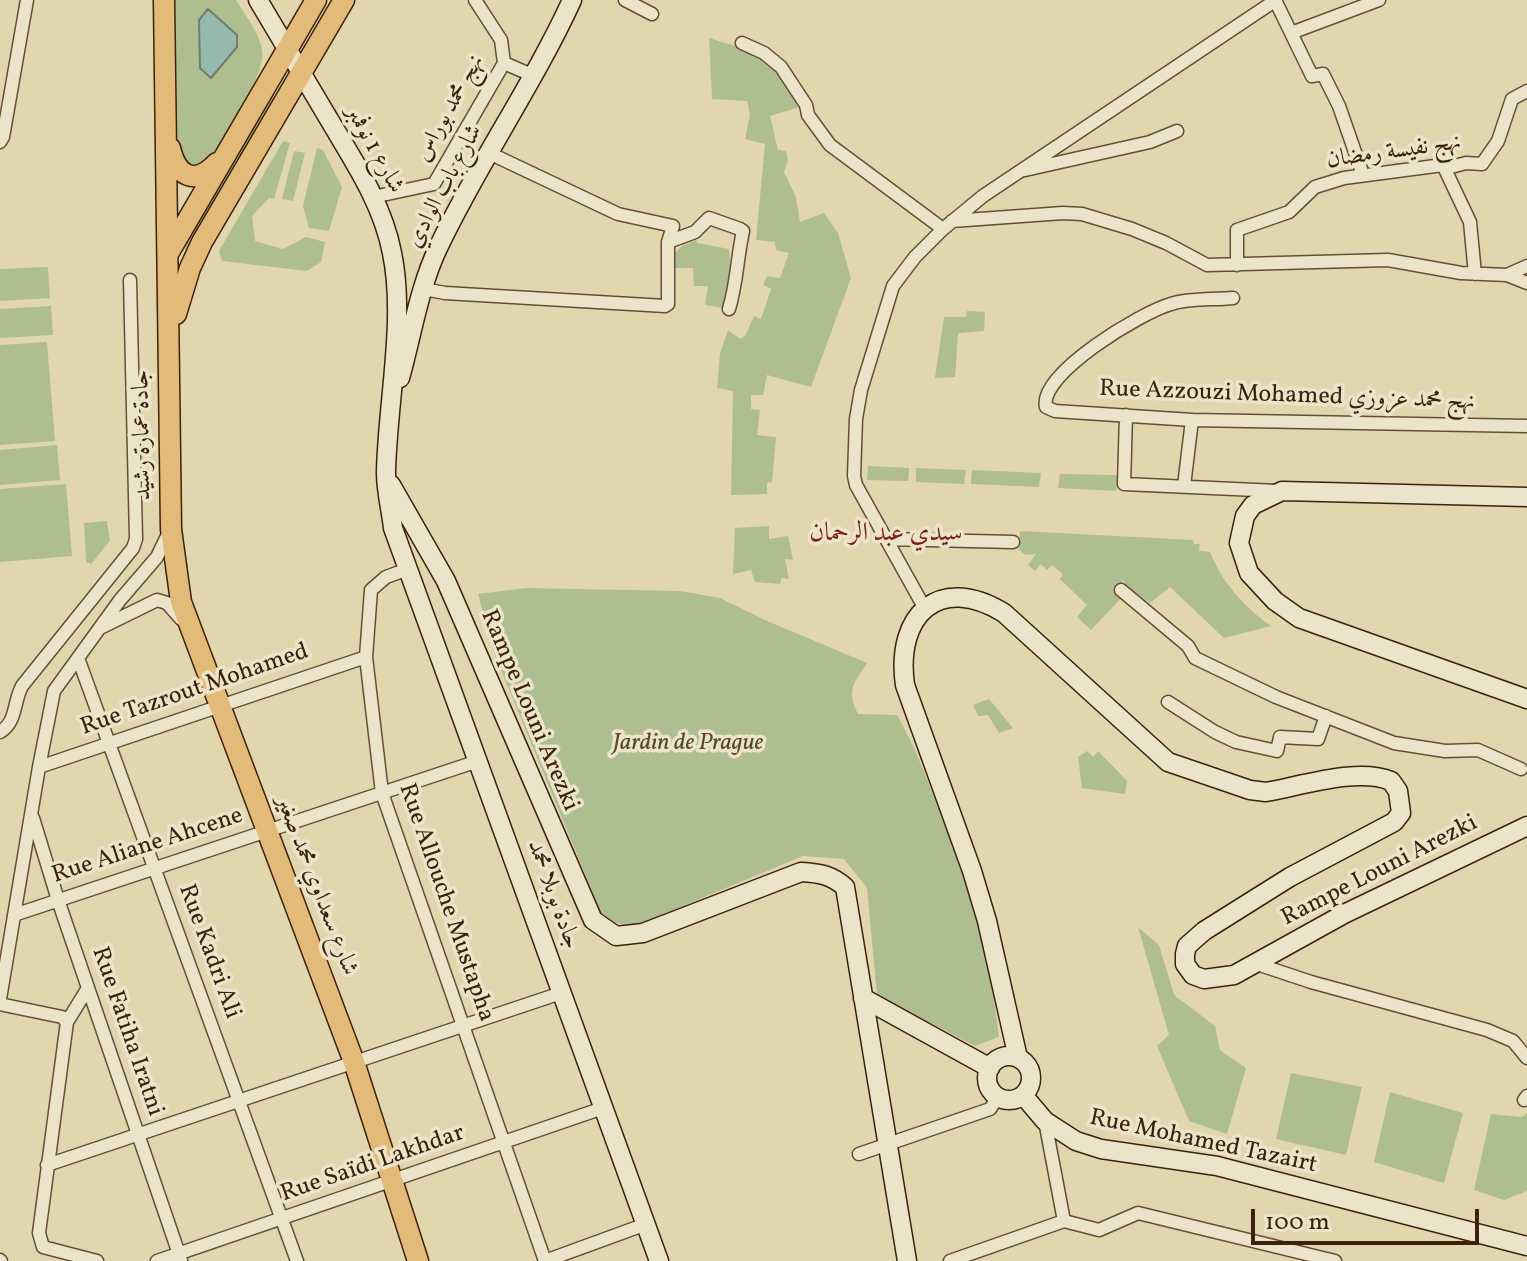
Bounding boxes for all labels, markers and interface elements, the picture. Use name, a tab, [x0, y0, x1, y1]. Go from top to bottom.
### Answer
street label: نهج محمد بوراس	[410, 50, 492, 168]
street label: شارع 1 نوفمبر	[337, 101, 409, 199]
street label: شارع باب الوادي	[401, 120, 491, 254]
street label: نهج نفيسة رمضان	[1325, 129, 1463, 177]
street label: جادة عمارة رشيد	[128, 369, 160, 501]
street label: Rue Azzouzi Mohamed نهج محمد عزوزي	[1099, 376, 1475, 418]
district label: سيدي عبد الرحمان	[809, 519, 963, 551]
street label: Rampe Louni Arezki	[472, 606, 584, 816]
street label: Rue Tazrout Mohamed	[77, 638, 313, 744]
park label: Jardin de Prague	[613, 731, 763, 759]
street label: Rue Allouche Mustapha	[391, 780, 499, 1026]
street label: شارع سعداوي محمد صغير	[267, 792, 363, 980]
street label: Rue Aliane Ahcene	[49, 803, 247, 891]
street label: Rampe Louni Arezki	[1277, 810, 1483, 934]
street label: جادة بوبلا محمد	[519, 836, 585, 954]
street label: Rue Kadri Ali	[170, 881, 246, 1023]
street label: Rue Fatiha Iratni	[84, 944, 168, 1120]
street label: Rue Mohamed Tazairt	[1087, 1105, 1319, 1181]
street label: Rue Saïdi Lakhdar	[277, 1120, 469, 1210]
scale bar	[1255, 1193, 1483, 1243]
text: 100 m	[1265, 1206, 1330, 1240]

